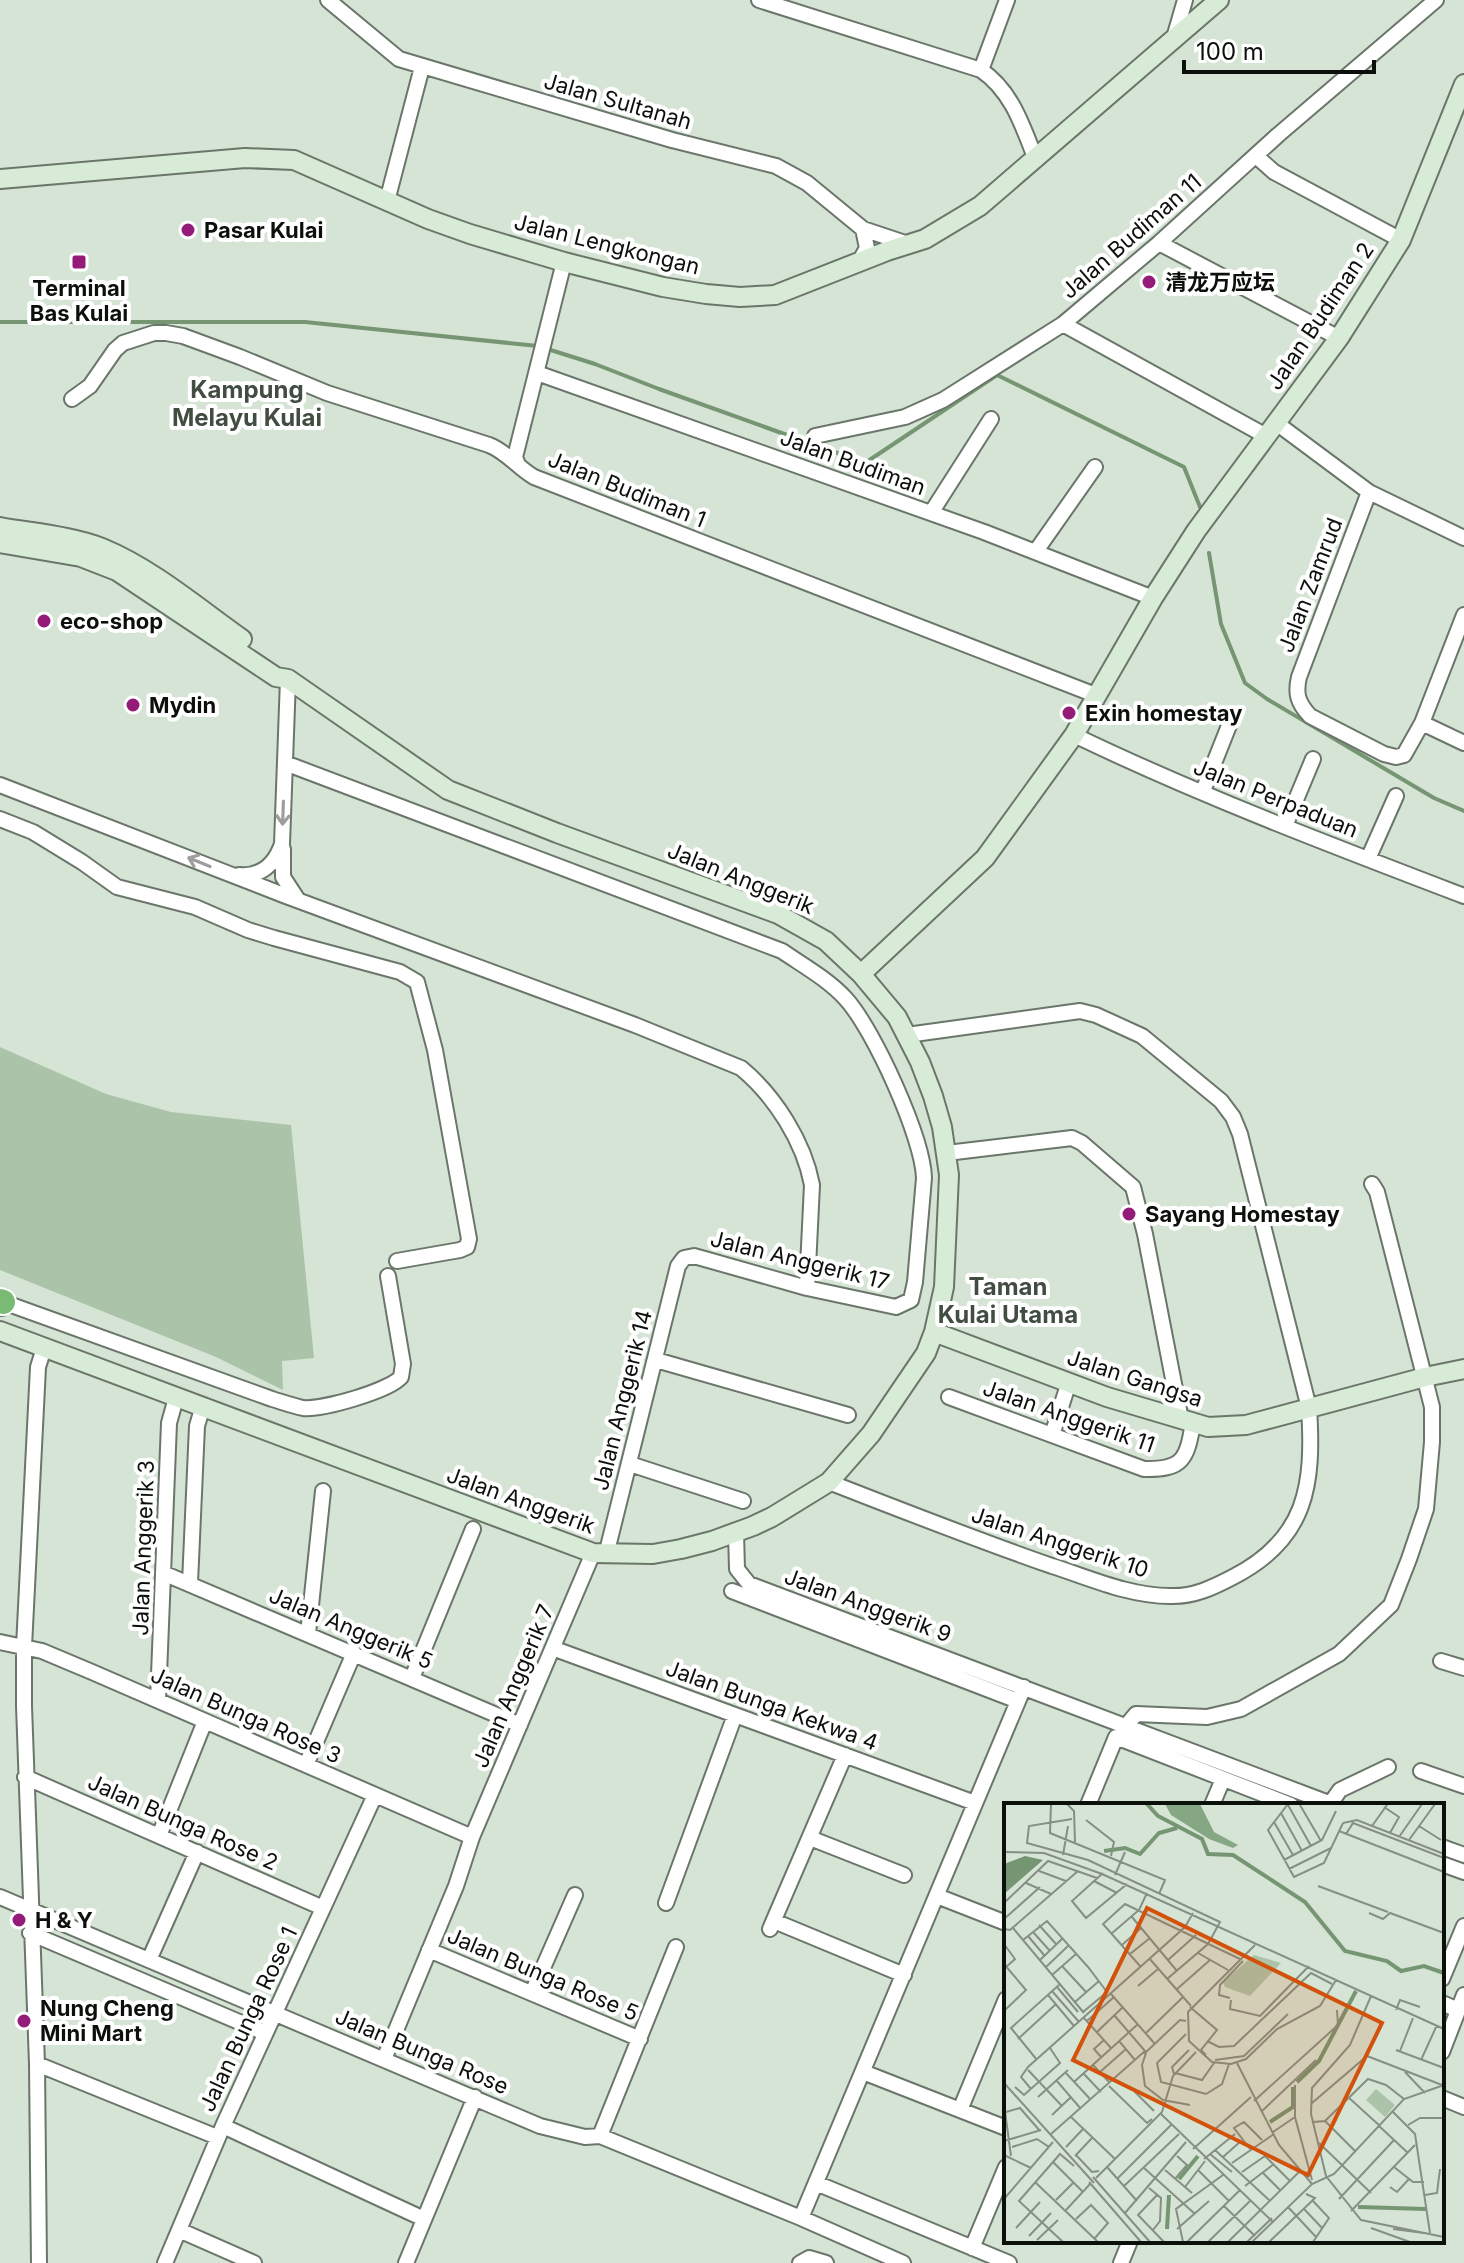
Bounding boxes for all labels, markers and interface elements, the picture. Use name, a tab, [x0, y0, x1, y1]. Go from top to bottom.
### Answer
scale bar	[1184, 24, 1374, 74]
text: 100 m	[1196, 37, 1264, 66]
street label: Jalan Sultanah	[541, 67, 695, 135]
street label: Jalan Budiman 11	[1056, 168, 1206, 304]
street label: Jalan Lengkongan	[512, 208, 702, 280]
place label: Pasar Kulai	[204, 217, 324, 243]
marker: Pasar Kulai	[179, 221, 197, 239]
street label: Jalan Budiman 2	[1261, 237, 1379, 395]
marker: Terminal Bas Kulai	[70, 253, 88, 271]
place label: 清龙万应坛	[1165, 269, 1275, 295]
marker: 清龙万应坛	[1140, 273, 1158, 291]
place label: Terminal Bas Kulai	[30, 275, 128, 326]
district label: Kampung Melayu Kulai	[172, 375, 322, 432]
street label: Jalan Budiman	[777, 424, 929, 500]
street label: Jalan Budiman 1	[544, 446, 710, 532]
street label: Jalan Zamrud	[1272, 514, 1348, 656]
place label: eco-shop	[60, 608, 163, 634]
marker: eco-shop	[35, 612, 53, 630]
place label: Mydin	[149, 692, 216, 718]
marker: Mydin	[124, 696, 142, 714]
place label: Exin homestay	[1085, 700, 1243, 726]
marker: Exin homestay	[1060, 704, 1078, 722]
street label: Jalan Perpaduan	[1190, 753, 1362, 843]
one-way arrow	[276, 799, 291, 826]
street label: Jalan Anggerik	[664, 837, 818, 919]
one-way arrow	[187, 854, 212, 868]
place label: Sayang Homestay	[1145, 1201, 1340, 1227]
marker: Sayang Homestay	[1120, 1205, 1138, 1223]
street label: Jalan Anggerik 17	[708, 1225, 892, 1295]
district label: Taman Kulai Utama	[938, 1272, 1078, 1329]
street label: Jalan Anggerik 14	[587, 1307, 657, 1493]
street label: Jalan Gangsa	[1064, 1344, 1206, 1412]
street label: Jalan Anggerik 11	[980, 1374, 1158, 1458]
street label: Jalan Anggerik 3	[127, 1460, 159, 1636]
street label: Jalan Anggerik	[443, 1461, 599, 1539]
street label: Jalan Anggerik 10	[968, 1501, 1152, 1583]
street label: Jalan Anggerik 9	[781, 1563, 955, 1647]
street label: Jalan Anggerik 5	[265, 1582, 437, 1674]
street label: Jalan Anggerik 7	[467, 1601, 559, 1771]
street label: Jalan Bunga Kekwa 4	[662, 1655, 882, 1755]
street label: Jalan Bunga Rose 3	[147, 1661, 345, 1769]
street label: Jalan Bunga Rose 2	[84, 1768, 282, 1876]
inset map	[1004, 1803, 1444, 2243]
place label: H & Y	[35, 1907, 93, 1933]
marker: H & Y	[10, 1911, 28, 1929]
street label: Jalan Bunga Rose 1	[194, 1922, 302, 2116]
street label: Jalan Bunga Rose 5	[443, 1922, 643, 2026]
place label: Nung Cheng Mini Mart	[40, 1995, 174, 2046]
street label: Jalan Bunga Rose	[331, 2003, 513, 2099]
marker: Nung Cheng Mini Mart	[15, 2012, 33, 2030]

